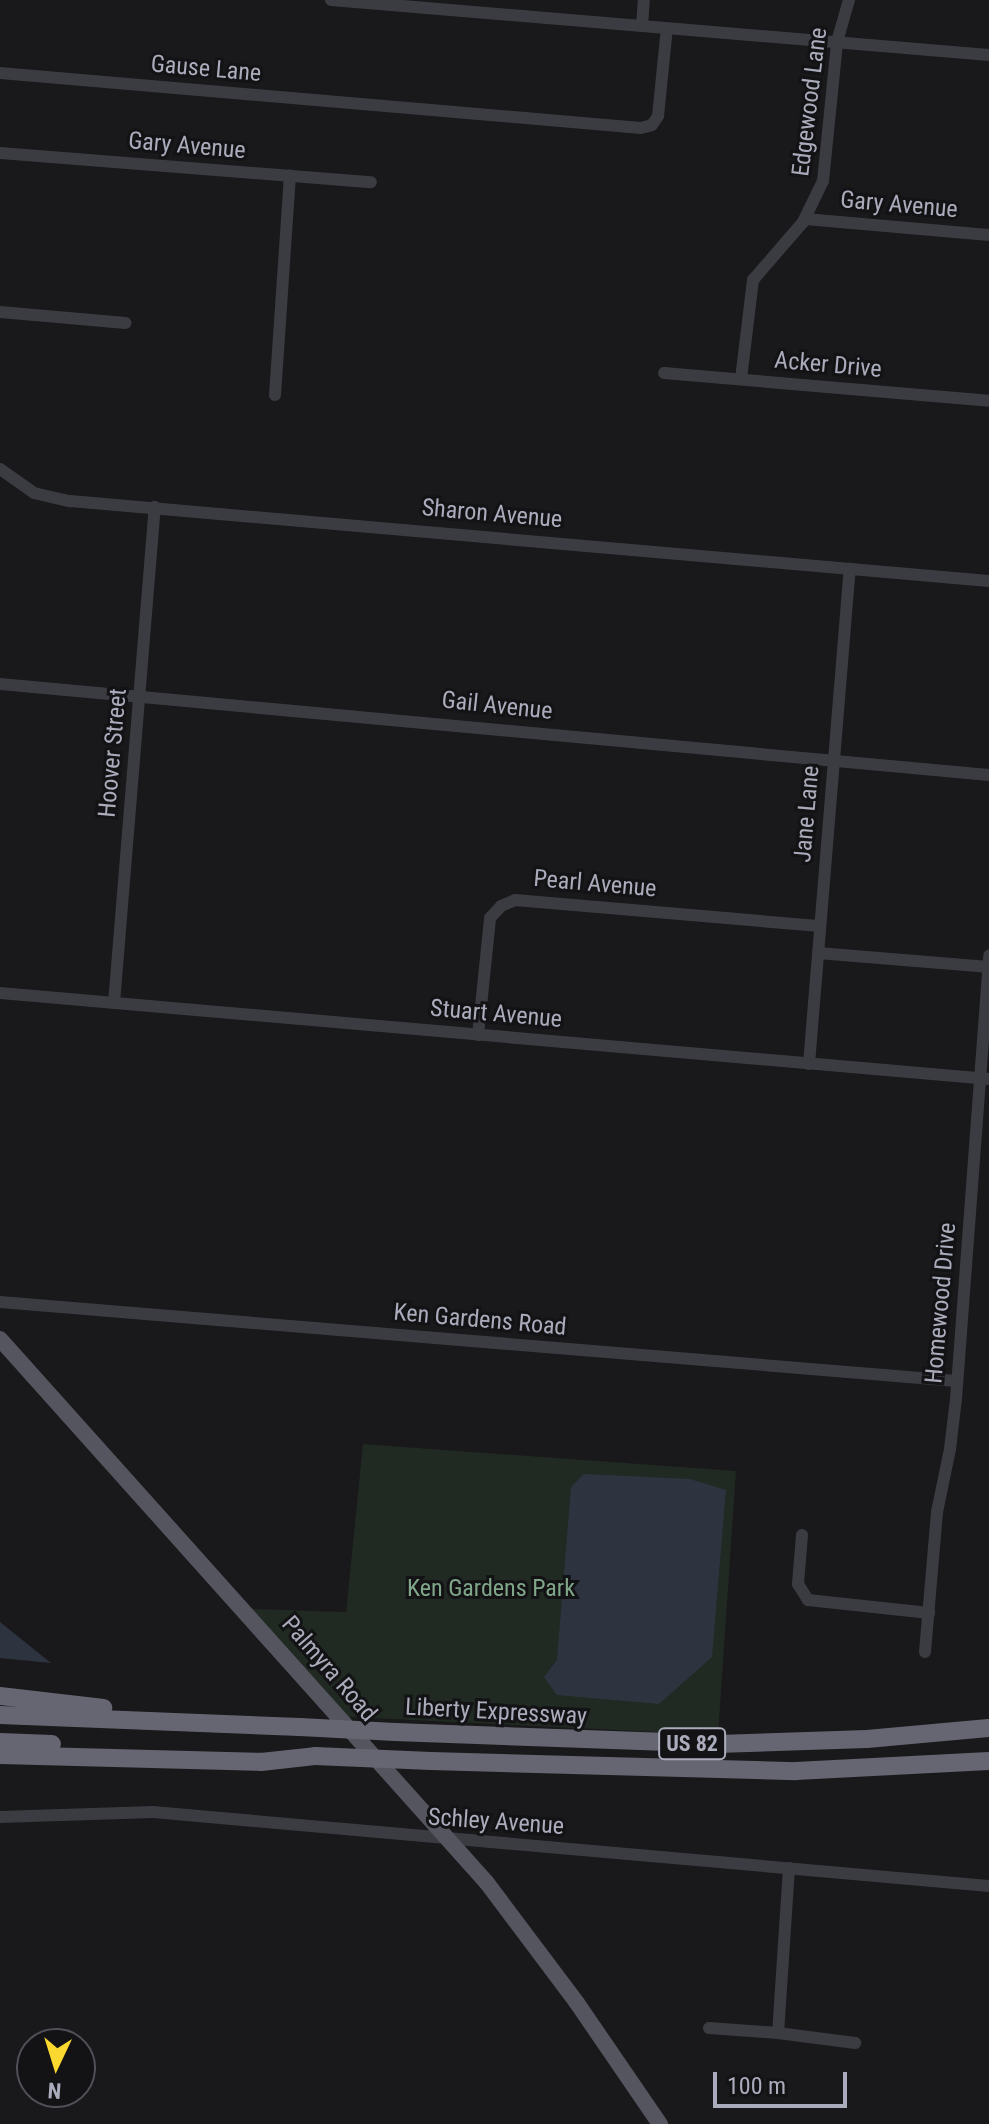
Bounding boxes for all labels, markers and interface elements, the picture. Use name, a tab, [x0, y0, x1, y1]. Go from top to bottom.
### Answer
street label: Edgewood Lane	[787, 26, 833, 178]
street label: Gause Lane	[150, 50, 262, 88]
street label: Gary Avenue	[127, 127, 247, 165]
street label: Gary Avenue	[839, 186, 959, 224]
street label: Acker Drive	[773, 346, 883, 384]
street label: Sharon Avenue	[421, 494, 563, 534]
street label: Gail Avenue	[440, 686, 554, 726]
street label: Hoover Street	[93, 687, 133, 819]
street label: Jane Lane	[788, 764, 826, 864]
street label: Pearl Avenue	[532, 864, 658, 904]
street label: Stuart Avenue	[429, 994, 563, 1034]
street label: Homewood Drive	[920, 1221, 962, 1385]
street label: Ken Gardens Road	[392, 1298, 568, 1342]
park label: Ken Gardens Park	[407, 1575, 575, 1603]
street label: Palmyra Road	[275, 1610, 383, 1728]
street label: Liberty Expressway	[404, 1693, 588, 1731]
road number: US 82	[658, 1726, 726, 1762]
street label: Schley Avenue	[427, 1803, 565, 1841]
north arrow	[16, 2028, 96, 2108]
scale bar	[717, 2056, 851, 2106]
text: 100 m	[727, 2072, 786, 2100]
text: N	[47, 2078, 62, 2103]

